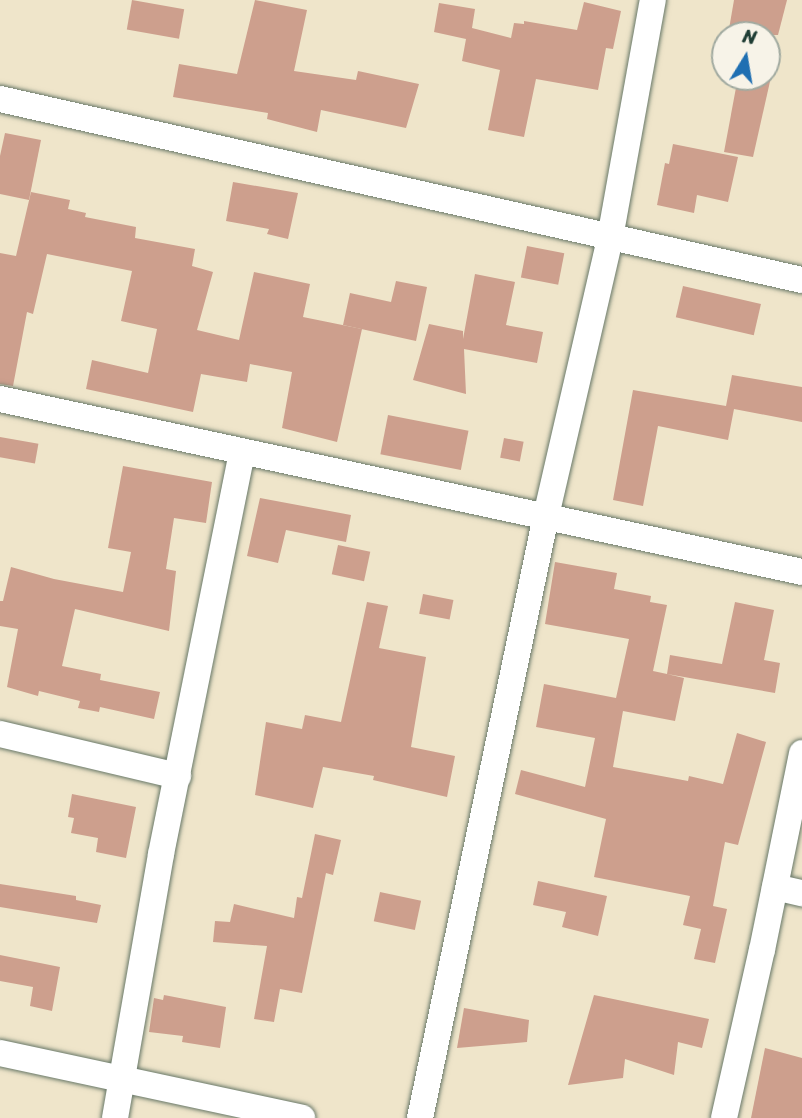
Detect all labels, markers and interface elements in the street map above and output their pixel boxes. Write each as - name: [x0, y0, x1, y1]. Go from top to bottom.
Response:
- text: N: [740, 19, 759, 54]
- north arrow: [711, 21, 781, 91]

